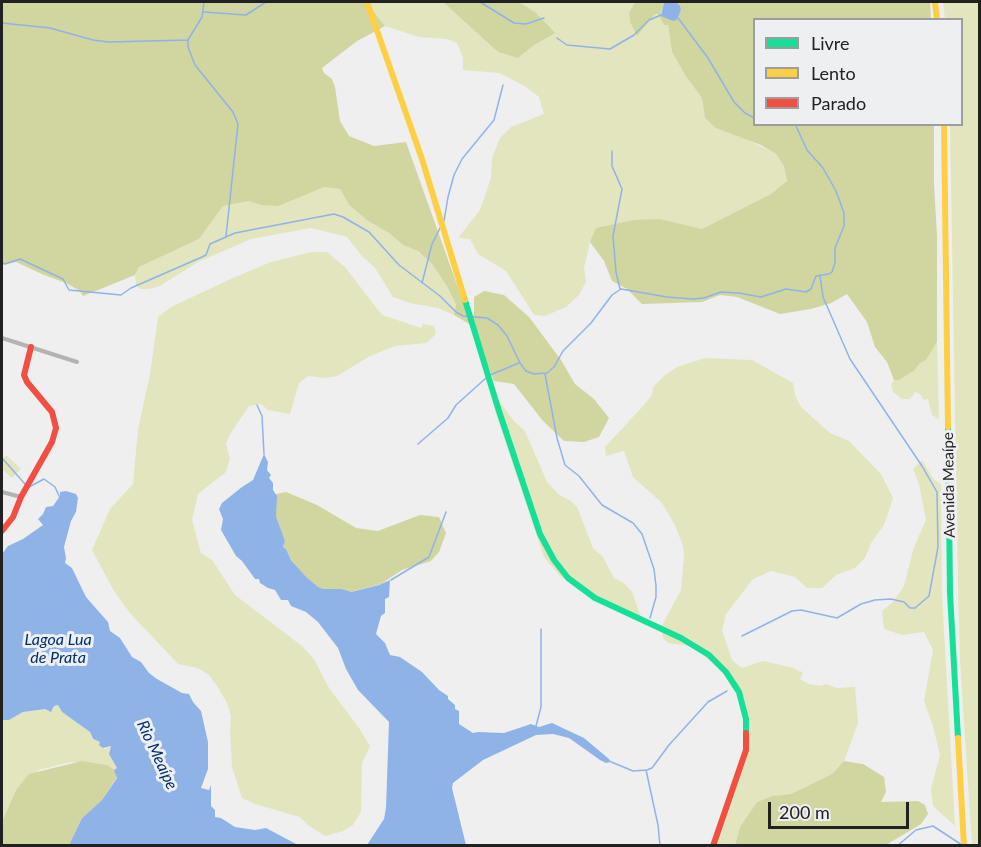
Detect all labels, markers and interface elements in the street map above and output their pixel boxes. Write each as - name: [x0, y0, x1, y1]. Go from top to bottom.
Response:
- legend: [753, 18, 963, 126]
- text: Livre: [811, 32, 850, 54]
- text: Lento: [811, 62, 856, 84]
- text: Parado: [811, 92, 866, 114]
- street label: Avenida Meaípe: [939, 432, 959, 538]
- water label: Lagoa Lua de Prata: [24, 630, 92, 668]
- water label: Rio Meaípe: [133, 717, 181, 793]
- scale bar: [771, 790, 912, 828]
- text: 200 m: [779, 801, 830, 823]

